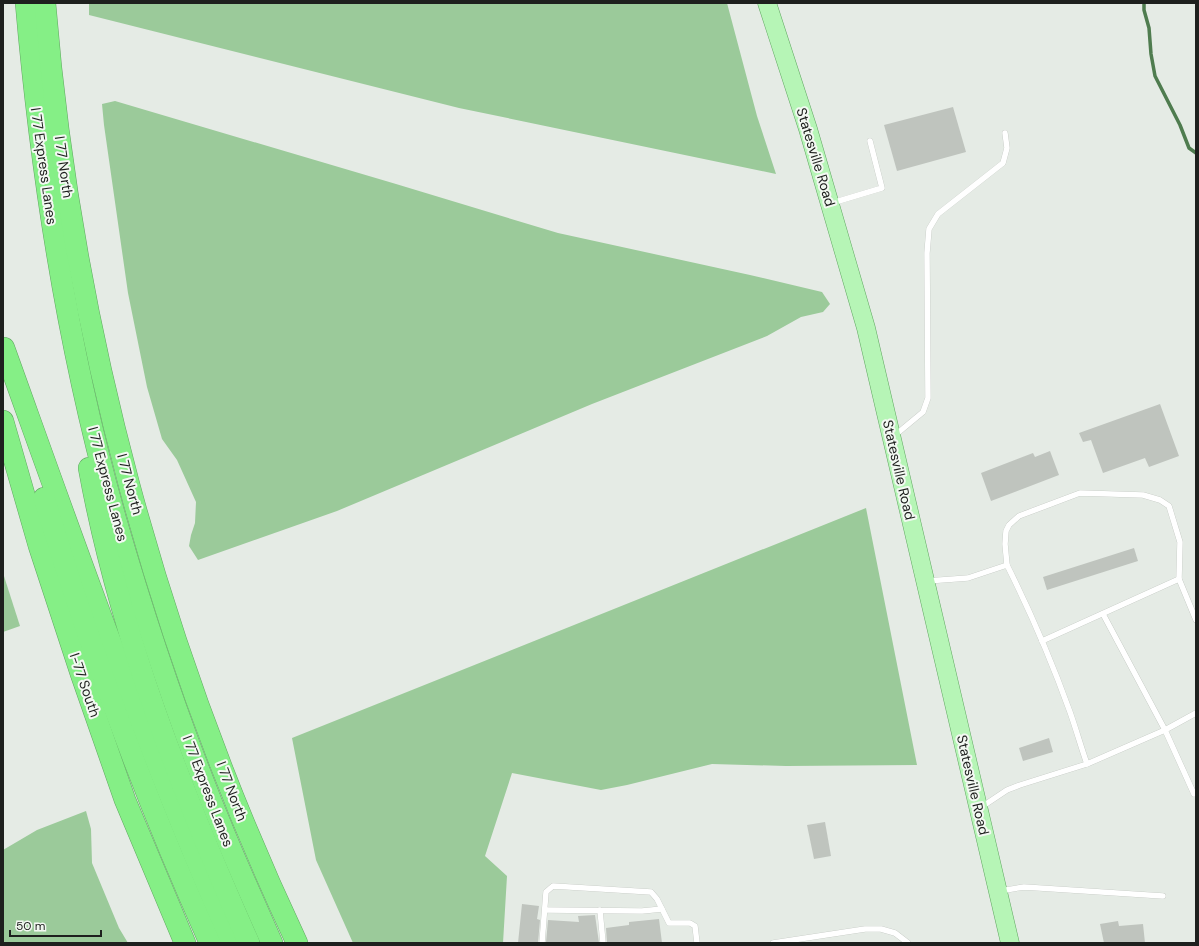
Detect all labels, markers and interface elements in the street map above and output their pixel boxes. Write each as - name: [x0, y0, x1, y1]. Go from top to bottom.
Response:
- street label: I 77 Express Lanes: [27, 106, 61, 226]
- street label: Statesville Road: [792, 106, 840, 208]
- street label: I 77 North: [51, 135, 77, 199]
- street label: Statesville Road: [879, 418, 919, 522]
- street label: I 77 Express Lanes: [84, 425, 132, 543]
- street label: I 77 North: [113, 452, 147, 516]
- street label: I-77 South: [66, 651, 104, 719]
- street label: I 77 Express Lanes: [178, 733, 238, 849]
- street label: Statesville Road: [953, 733, 993, 837]
- street label: I 77 North: [212, 759, 252, 823]
- scale bar: [10, 912, 101, 938]
- text: 50 m: [16, 918, 45, 934]

